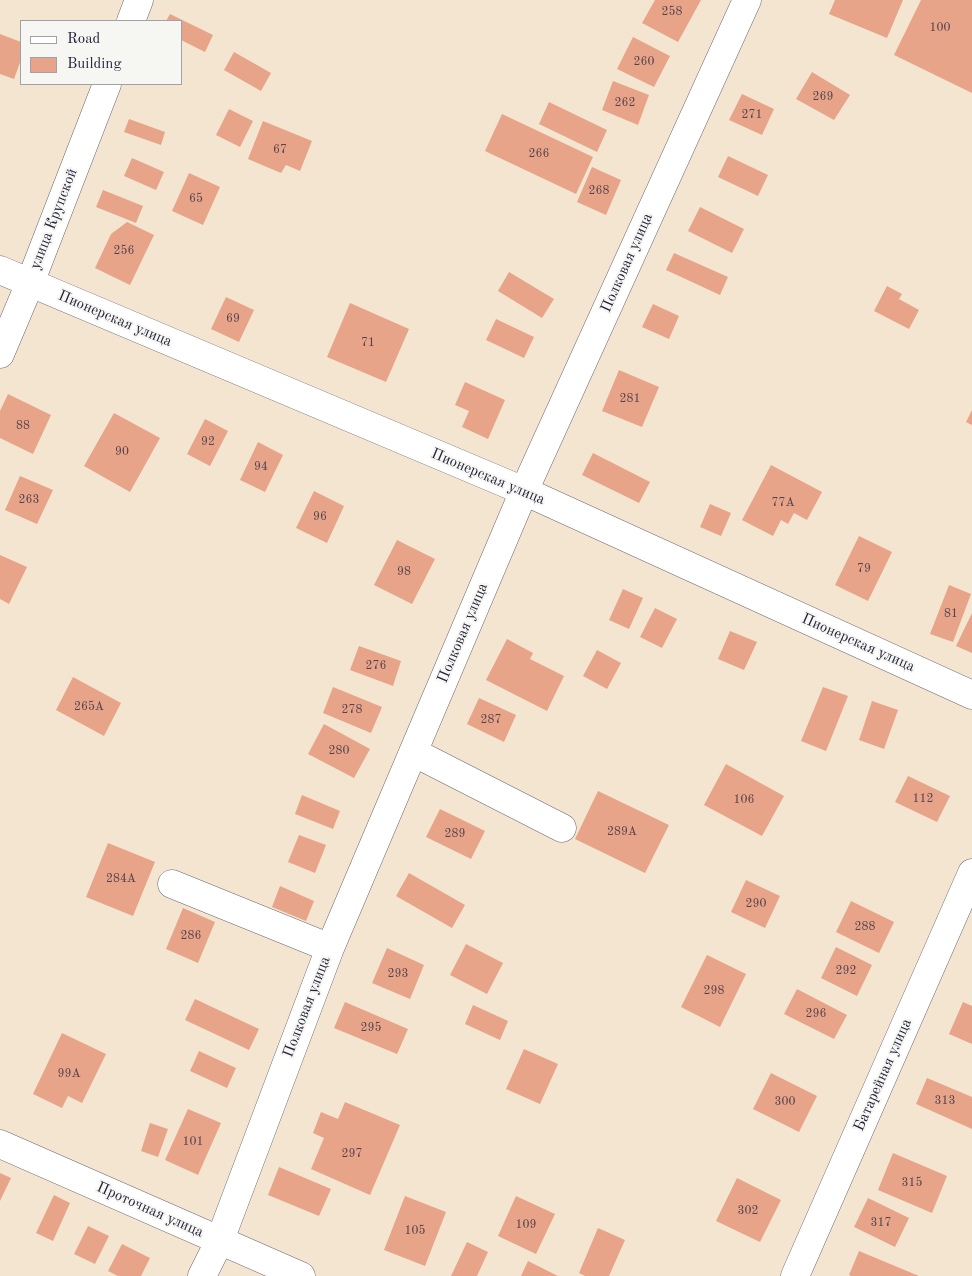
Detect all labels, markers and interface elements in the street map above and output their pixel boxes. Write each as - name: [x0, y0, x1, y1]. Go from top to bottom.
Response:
- house number: 258: [662, 5, 682, 19]
- legend: [20, 20, 182, 85]
- house number: 100: [930, 21, 950, 35]
- text: Road: [67, 32, 100, 47]
- house number: 260: [634, 55, 654, 69]
- text: Building: [67, 57, 122, 72]
- house number: 269: [813, 90, 833, 104]
- house number: 262: [615, 96, 635, 110]
- house number: 271: [742, 108, 762, 122]
- house number: 67: [273, 143, 287, 157]
- house number: 266: [529, 147, 549, 161]
- street label: улица Крупской: [26, 166, 82, 272]
- house number: 268: [589, 184, 609, 198]
- house number: 65: [189, 192, 203, 206]
- street label: Полковая улица: [597, 211, 657, 315]
- house number: 256: [114, 244, 134, 258]
- street label: Пионерская улица: [55, 287, 175, 351]
- house number: 69: [226, 312, 240, 326]
- house number: 71: [361, 336, 375, 350]
- house number: 281: [620, 392, 640, 406]
- house number: 88: [16, 419, 30, 433]
- house number: 92: [201, 435, 215, 449]
- house number: 90: [115, 445, 129, 459]
- street label: Пионерская улица: [428, 445, 548, 509]
- house number: 94: [254, 460, 268, 474]
- house number: 263: [19, 493, 39, 507]
- house number: 77А: [771, 496, 795, 510]
- house number: 96: [313, 510, 327, 524]
- house number: 79: [857, 562, 871, 576]
- house number: 98: [397, 565, 411, 579]
- street label: Полковая улица: [434, 580, 492, 686]
- house number: 81: [944, 607, 958, 621]
- street label: Пионерская улица: [799, 610, 917, 676]
- house number: 276: [366, 659, 386, 673]
- house number: 265А: [74, 700, 104, 714]
- house number: 278: [342, 703, 362, 717]
- house number: 287: [481, 713, 501, 727]
- house number: 280: [329, 744, 349, 758]
- house number: 112: [913, 792, 933, 806]
- house number: 106: [734, 793, 754, 807]
- house number: 289А: [607, 825, 637, 839]
- house number: 289: [445, 827, 465, 841]
- house number: 284А: [106, 872, 136, 886]
- house number: 290: [746, 897, 766, 911]
- house number: 288: [855, 920, 875, 934]
- house number: 286: [181, 929, 201, 943]
- street label: Полковая улица: [279, 954, 335, 1060]
- house number: 292: [836, 964, 856, 978]
- house number: 293: [388, 967, 408, 981]
- house number: 298: [704, 984, 724, 998]
- house number: 296: [806, 1007, 826, 1021]
- street label: Батарейная улица: [850, 1016, 916, 1134]
- house number: 295: [361, 1021, 381, 1035]
- house number: 99А: [57, 1067, 81, 1081]
- house number: 313: [935, 1094, 955, 1108]
- house number: 300: [775, 1095, 795, 1109]
- house number: 101: [183, 1135, 203, 1149]
- house number: 297: [342, 1147, 362, 1161]
- house number: 315: [902, 1176, 922, 1190]
- street label: Проточная улица: [94, 1178, 206, 1242]
- house number: 302: [738, 1204, 758, 1218]
- house number: 317: [871, 1216, 891, 1230]
- house number: 109: [516, 1218, 536, 1232]
- house number: 105: [405, 1224, 425, 1238]

